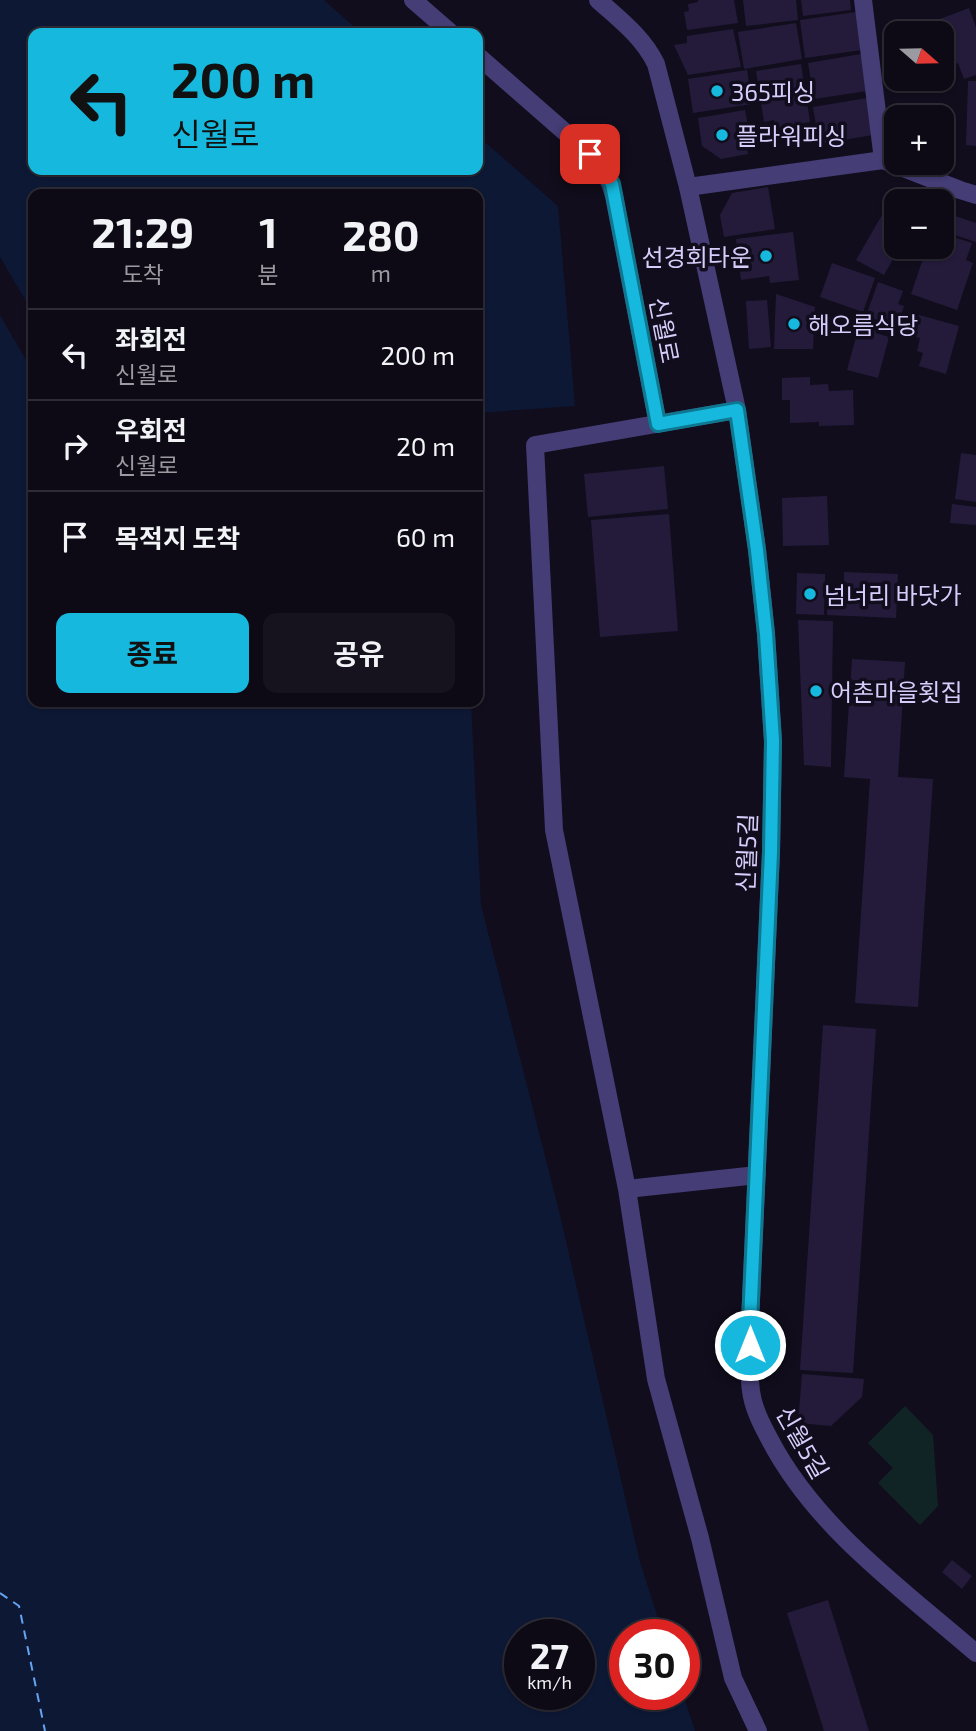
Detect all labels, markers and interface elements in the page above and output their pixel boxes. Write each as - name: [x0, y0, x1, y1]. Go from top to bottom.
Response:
- north arrow: [884, 21, 954, 91]
- map controls: [884, 21, 954, 259]
- text: 200 m: [171, 49, 315, 108]
- icon: left: [56, 56, 147, 147]
- place label: 365피싱: [731, 77, 815, 106]
- marker: 365피싱: [709, 83, 725, 99]
- button: +: [884, 105, 954, 175]
- text: 신월로: [171, 114, 259, 152]
- place label: 플라워피싱: [736, 121, 846, 150]
- pin: [560, 124, 620, 184]
- marker: 플라워피싱: [714, 127, 730, 143]
- icon: arrive: [571, 135, 609, 173]
- button: −: [884, 189, 954, 259]
- text: 21:29: [92, 206, 194, 256]
- text: 1: [259, 206, 277, 256]
- text: 280: [342, 209, 419, 259]
- place label: 선경회타운: [642, 242, 752, 271]
- marker: 선경회타운: [758, 248, 774, 264]
- text: m: [371, 259, 391, 287]
- text: 도착: [122, 260, 164, 288]
- text: 분: [258, 260, 279, 288]
- street label: 신월로: [644, 295, 686, 365]
- place label: 해오름식당: [808, 310, 918, 339]
- marker: 해오름식당: [786, 316, 802, 332]
- text: 좌회전: [115, 323, 187, 354]
- icon: left: [56, 336, 94, 374]
- text: 200 m: [380, 339, 455, 370]
- text: 신월로: [115, 360, 178, 388]
- text: 우회전: [115, 414, 187, 445]
- icon: right: [56, 427, 94, 465]
- text: 20 m: [396, 430, 455, 461]
- text: 신월로: [115, 451, 178, 479]
- icon: arrive: [56, 518, 94, 556]
- text: 60 m: [396, 521, 455, 552]
- text: 목적지 도착: [115, 522, 240, 553]
- place label: 넘너리 바닷가: [824, 580, 962, 609]
- marker: 넘너리 바닷가: [802, 586, 818, 602]
- button: 종료: [56, 613, 249, 693]
- button: 공유: [263, 613, 455, 693]
- place label: 어촌마을횟집: [830, 677, 962, 706]
- marker: 어촌마을횟집: [808, 683, 824, 699]
- street label: 신월5길: [730, 813, 762, 893]
- position arrow: [713, 1308, 787, 1382]
- street label: 신월5길: [771, 1400, 835, 1484]
- speed limit sign: 30: [609, 1619, 700, 1710]
- text: 27: [530, 1634, 569, 1676]
- text: km/h: [527, 1671, 572, 1693]

